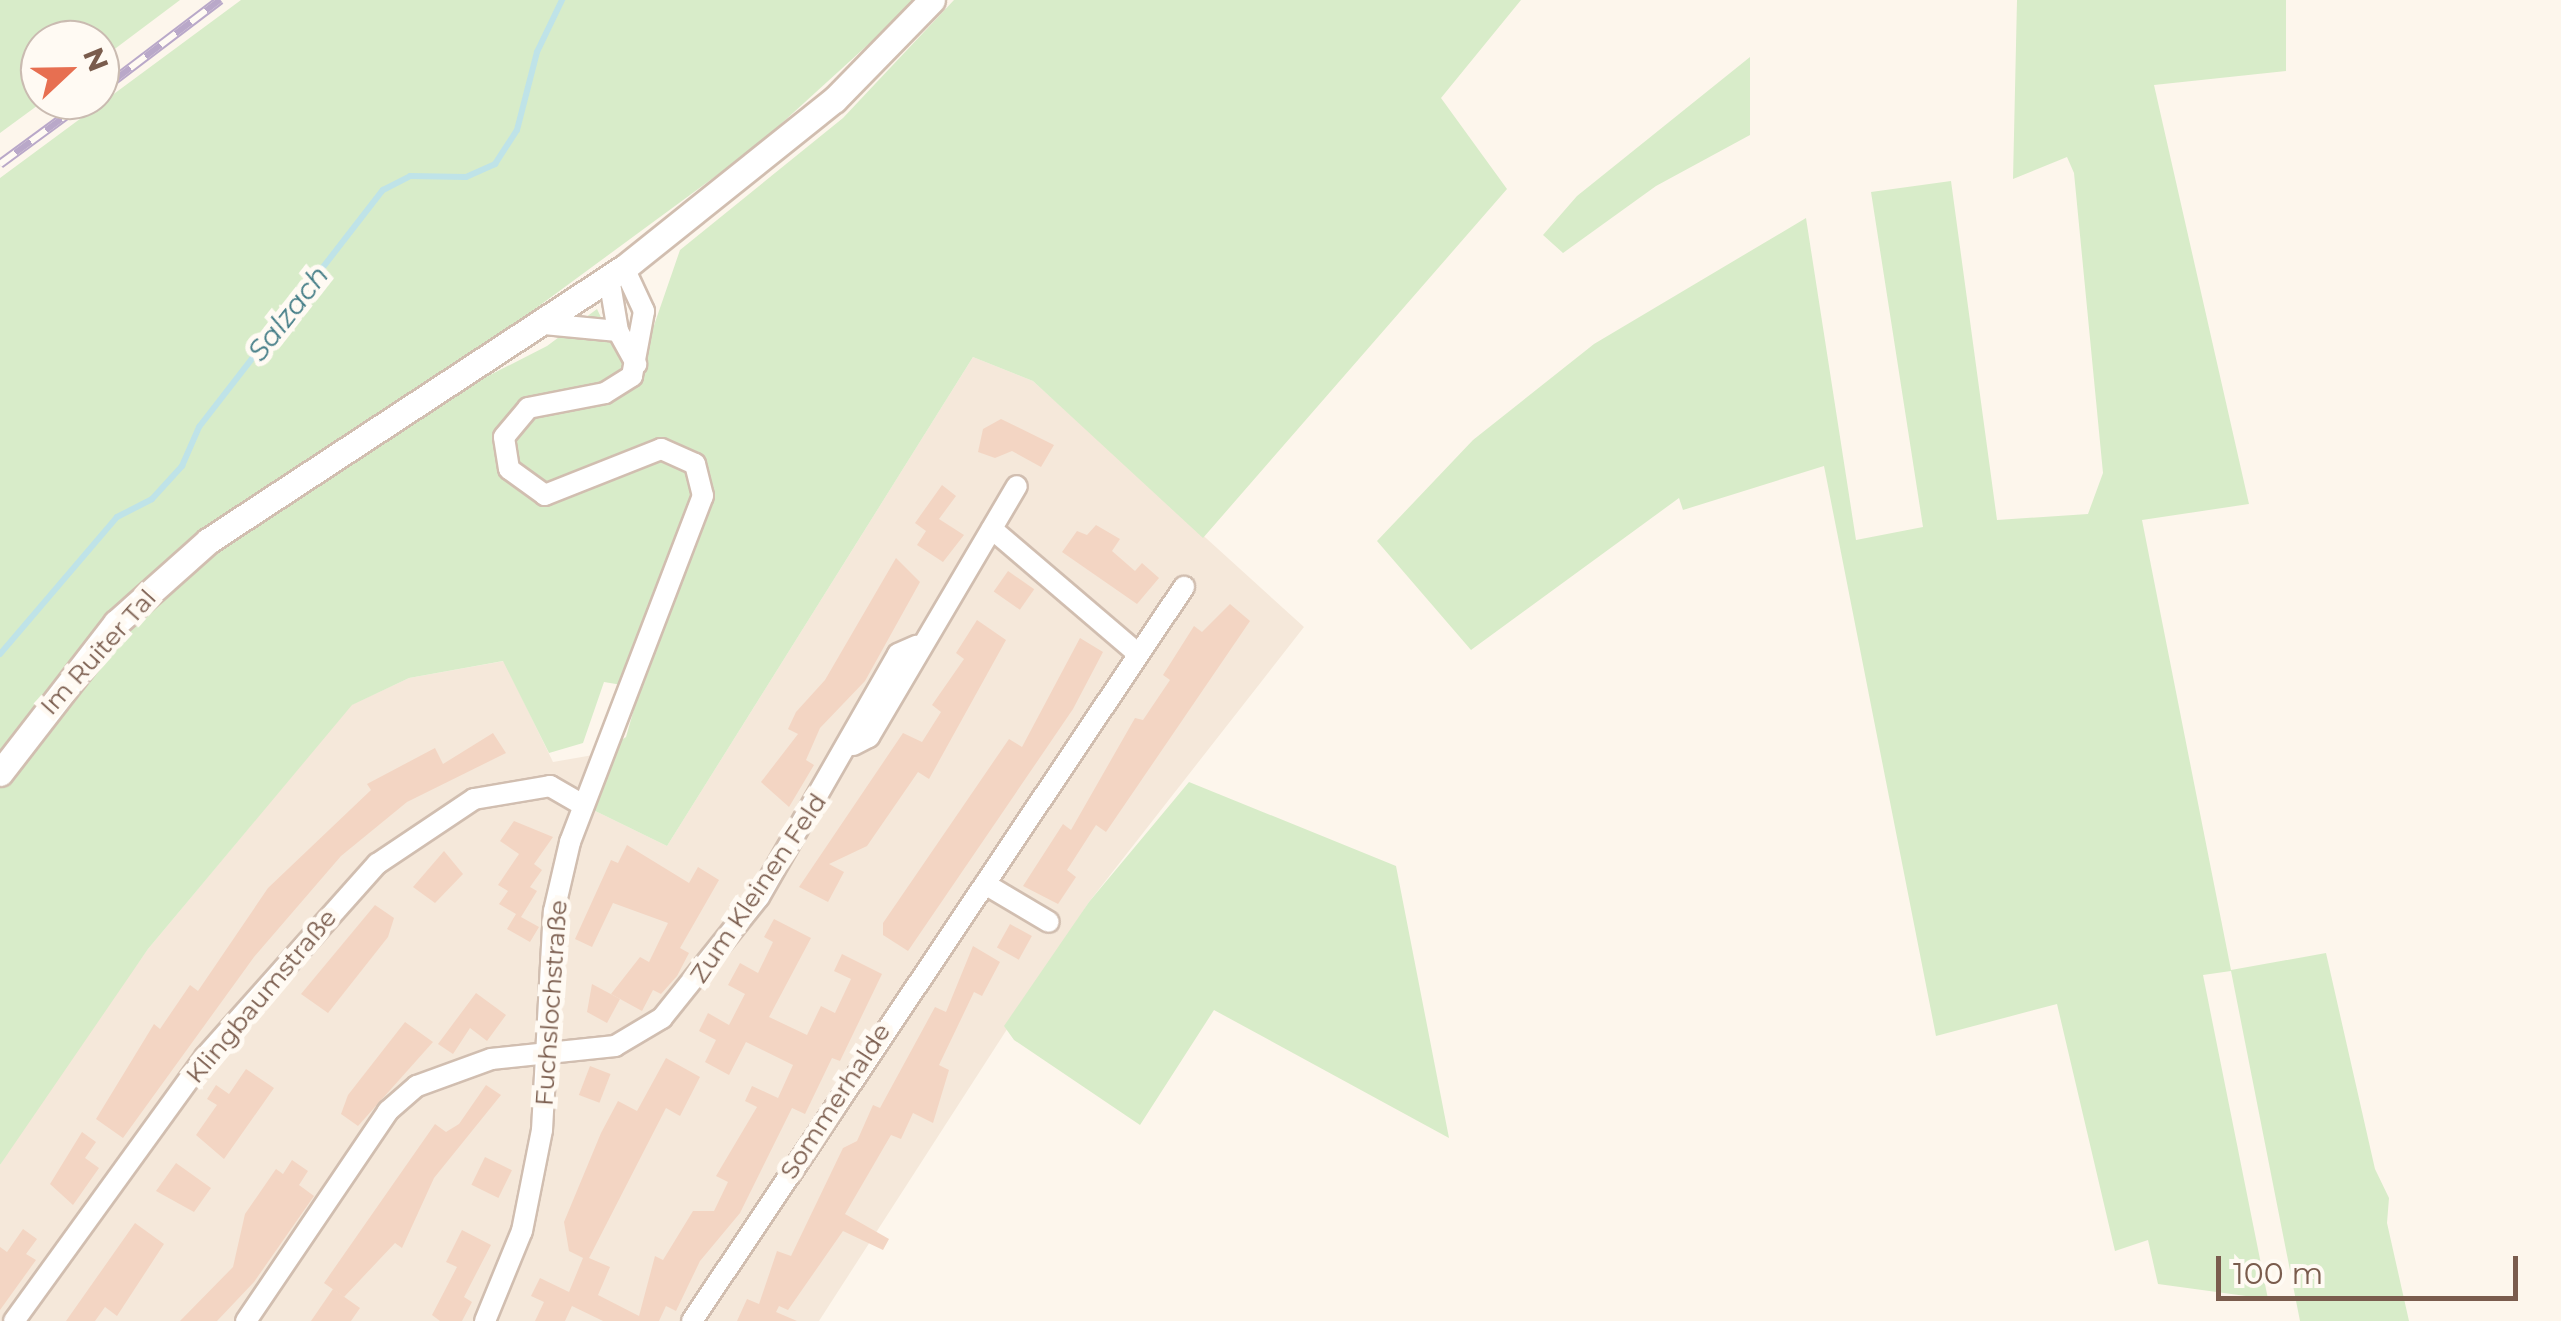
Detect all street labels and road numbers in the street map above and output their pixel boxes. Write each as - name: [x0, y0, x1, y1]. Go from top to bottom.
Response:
- street label: Im Ruiter Tal: [34, 583, 162, 721]
- street label: Zum Kleinen Feld: [684, 788, 832, 988]
- street label: Fuchslochstraße: [529, 899, 573, 1107]
- street label: Klingbaumstraße: [179, 903, 343, 1089]
- street label: Sommerhalde: [774, 1018, 896, 1184]

